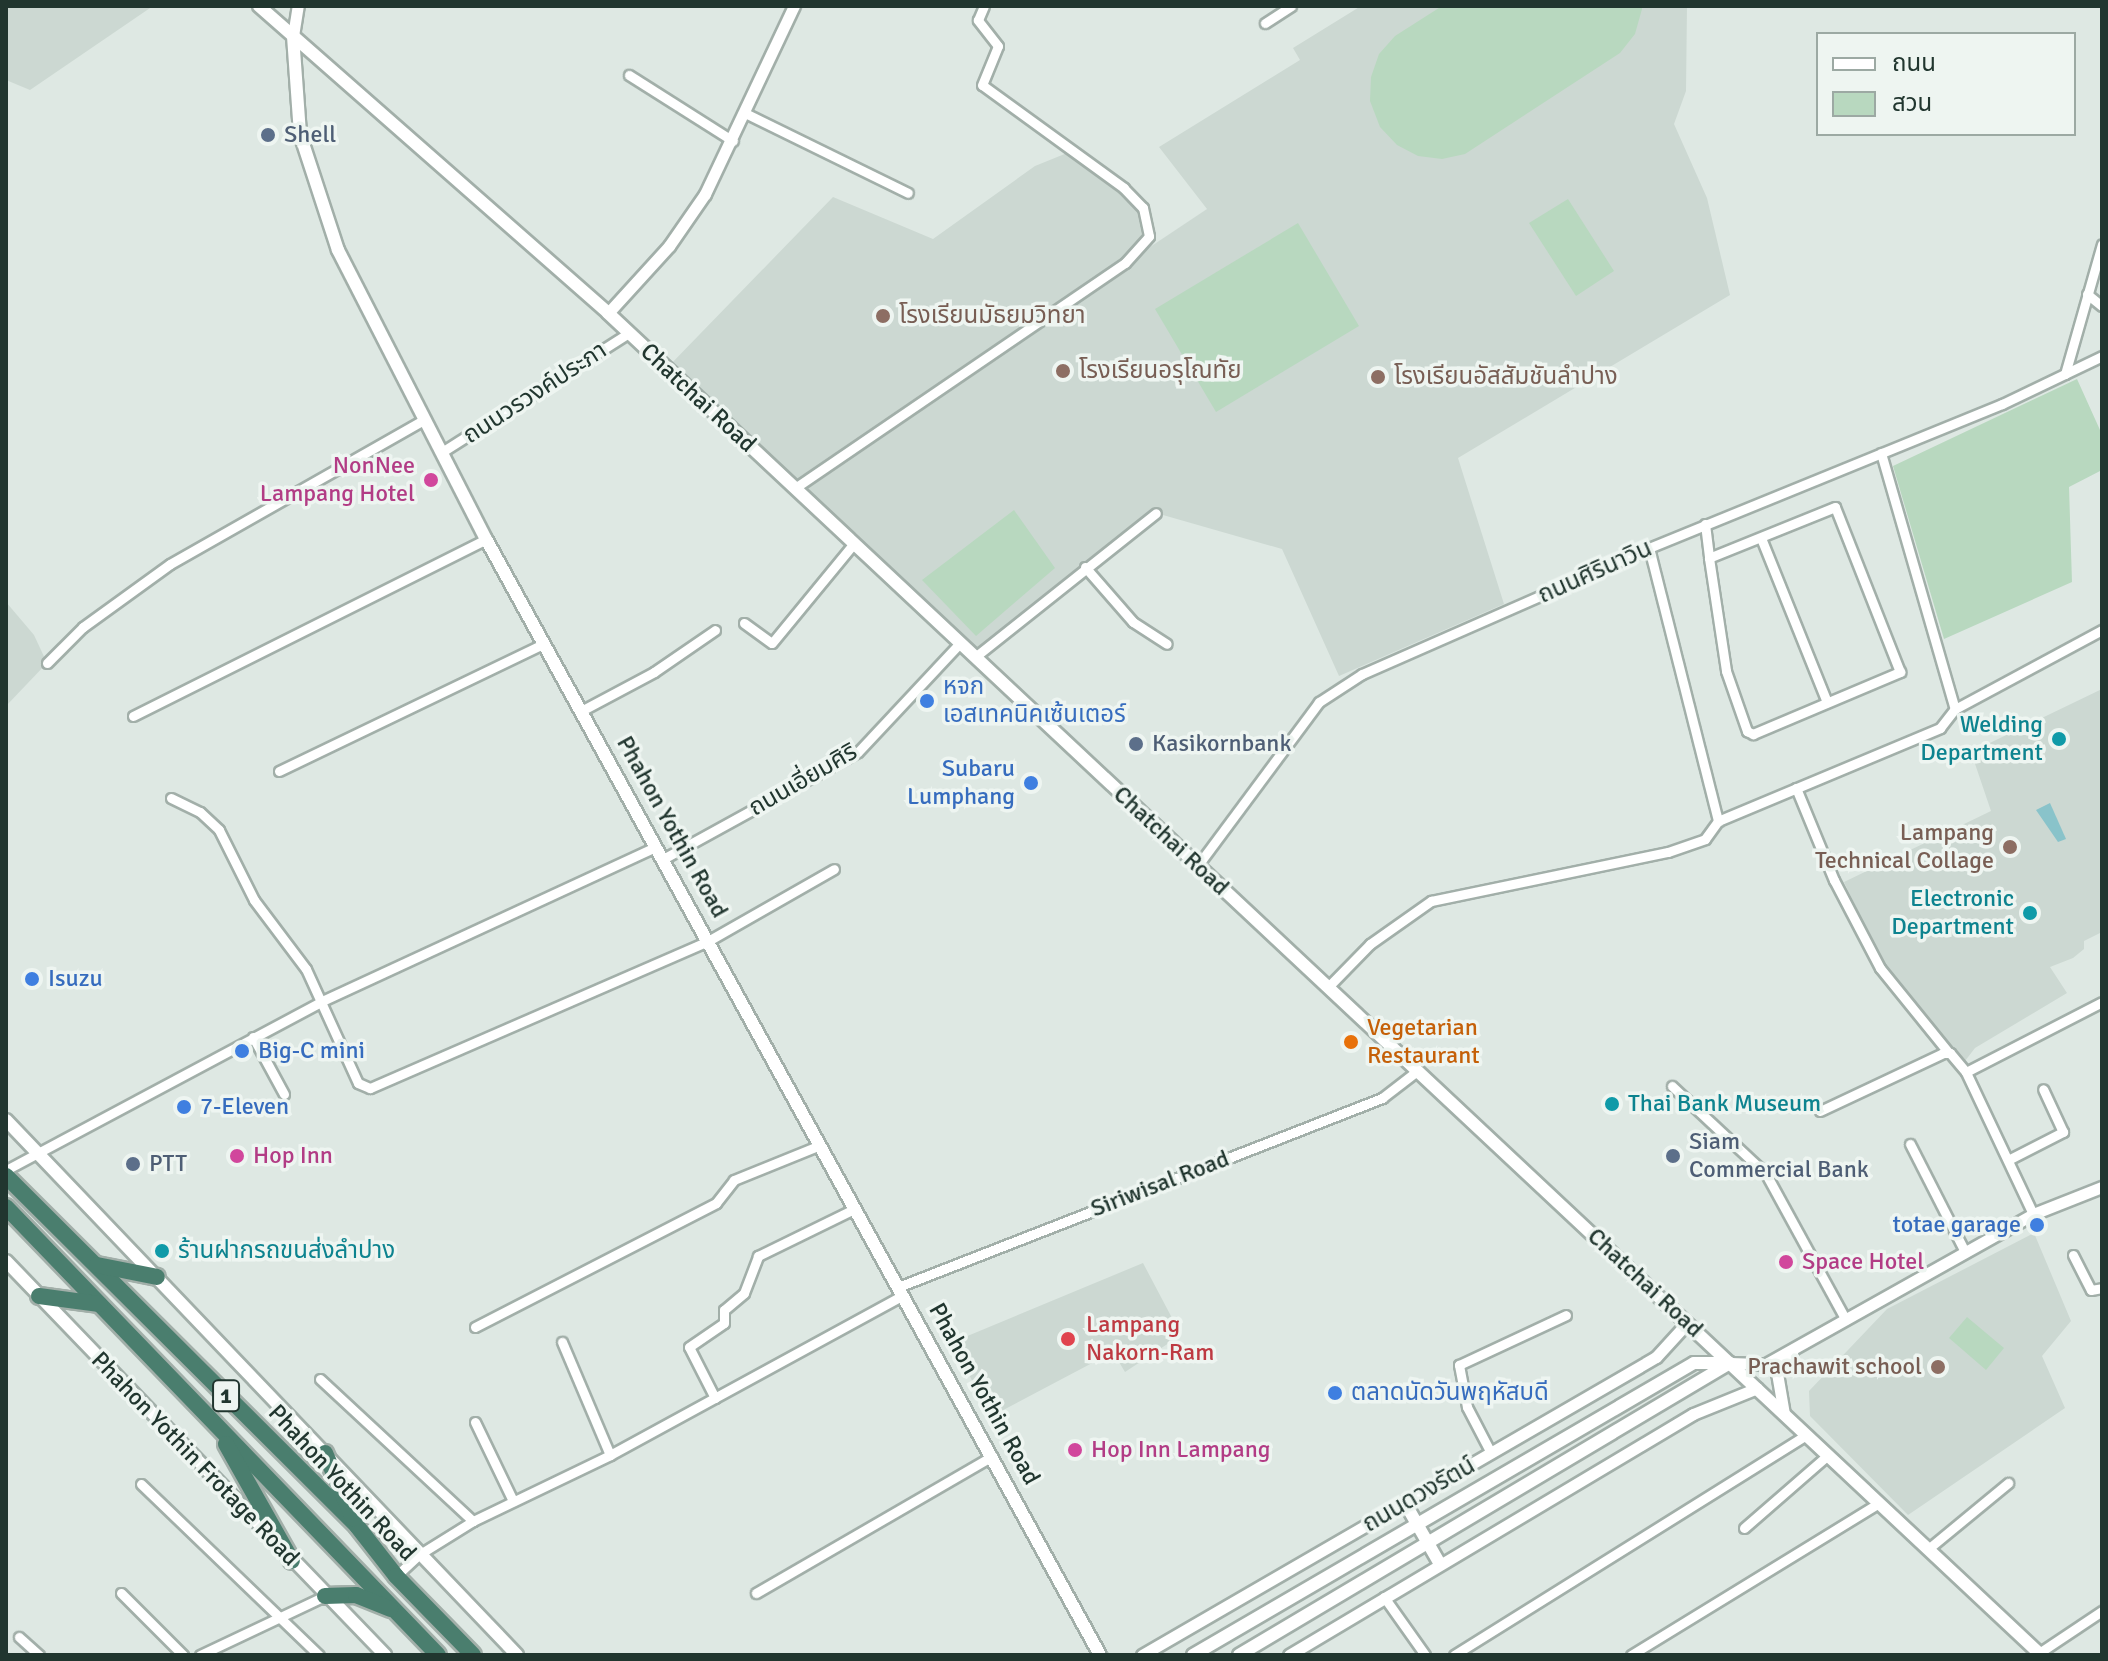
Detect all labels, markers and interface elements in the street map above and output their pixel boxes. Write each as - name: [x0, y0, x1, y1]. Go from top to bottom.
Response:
- legend: [1816, 32, 2076, 136]
- text: ถนน: [1892, 48, 1936, 78]
- text: สวน: [1892, 88, 1932, 118]
- place label: Shell: [284, 121, 336, 149]
- marker: Shell: [259, 126, 277, 144]
- place label: โรงเรียนมัธยมวิทยา: [899, 302, 1085, 330]
- marker: โรงเรียนมัธยมวิทยา: [874, 307, 892, 325]
- street label: ถนนวรวงค์ประภา: [458, 336, 612, 450]
- street label: Chatchai Road: [634, 337, 762, 459]
- place label: โรงเรียนอรุโณทัย: [1079, 357, 1241, 385]
- marker: โรงเรียนอรุโณทัย: [1054, 362, 1072, 380]
- place label: โรงเรียนอัสสัมชันลำปาง: [1394, 363, 1618, 391]
- marker: โรงเรียนอัสสัมชันลำปาง: [1369, 368, 1387, 386]
- place label: NonNee Lampang Hotel: [260, 452, 415, 508]
- marker: NonNee Lampang Hotel: [422, 471, 440, 489]
- street label: ถนนศิรินาวิน: [1534, 534, 1656, 610]
- place label: หจก เอสเทคนิคเซ้นเตอร์: [943, 673, 1126, 729]
- marker: หจก เอสเทคนิคเซ้นเตอร์: [918, 692, 936, 710]
- place label: Welding Department: [1920, 711, 2043, 767]
- place label: Kasikornbank: [1152, 730, 1291, 758]
- marker: Welding Department: [2050, 730, 2068, 748]
- street label: Phahon Yothin Road: [610, 731, 734, 923]
- marker: Kasikornbank: [1127, 735, 1145, 753]
- street label: ถนนเอี่ยมศิริ: [744, 737, 862, 823]
- place label: Subaru Lumphang: [907, 755, 1015, 811]
- marker: Subaru Lumphang: [1022, 774, 1040, 792]
- street label: Chatchai Road: [1107, 780, 1235, 902]
- place label: Lampang Technical Collage: [1815, 819, 1994, 875]
- marker: Lampang Technical Collage: [2001, 838, 2019, 856]
- place label: Electronic Department: [1891, 885, 2014, 941]
- marker: Electronic Department: [2021, 904, 2039, 922]
- place label: Isuzu: [48, 965, 103, 993]
- marker: Isuzu: [23, 970, 41, 988]
- place label: Vegetarian Restaurant: [1367, 1014, 1480, 1070]
- marker: Vegetarian Restaurant: [1342, 1033, 1360, 1051]
- place label: Big-C mini: [258, 1037, 365, 1065]
- marker: Big-C mini: [233, 1042, 251, 1060]
- place label: Thai Bank Museum: [1628, 1090, 1821, 1118]
- place label: 7-Eleven: [200, 1093, 289, 1121]
- marker: Thai Bank Museum: [1603, 1095, 1621, 1113]
- marker: 7-Eleven: [175, 1098, 193, 1116]
- place label: Siam Commercial Bank: [1689, 1128, 1869, 1184]
- place label: Hop Inn: [253, 1142, 333, 1170]
- street label: Siriwisal Road: [1087, 1144, 1233, 1224]
- marker: Hop Inn: [228, 1147, 246, 1165]
- marker: Siam Commercial Bank: [1664, 1147, 1682, 1165]
- place label: PTT: [149, 1150, 187, 1178]
- marker: PTT: [124, 1155, 142, 1173]
- place label: totae garage: [1893, 1211, 2021, 1239]
- marker: totae garage: [2028, 1216, 2046, 1234]
- street label: Chatchai Road: [1581, 1222, 1709, 1344]
- place label: ร้านฝากรถขนส่งลำปาง: [178, 1237, 395, 1265]
- marker: ร้านฝากรถขนส่งลำปาง: [153, 1242, 171, 1260]
- place label: Space Hotel: [1802, 1248, 1924, 1276]
- marker: Space Hotel: [1777, 1253, 1795, 1271]
- street label: Phahon Yothin Road: [922, 1298, 1046, 1490]
- place label: Lampang Nakorn-Ram: [1086, 1311, 1214, 1367]
- marker: Lampang Nakorn-Ram: [1057, 1328, 1079, 1350]
- street label: Phahon Yothin Frotage Road: [85, 1346, 305, 1572]
- place label: Prachawit school: [1747, 1353, 1922, 1381]
- marker: Prachawit school: [1929, 1358, 1947, 1376]
- road number: 1: [212, 1378, 240, 1414]
- place label: ตลาดนัดวันพฤหัสบดี: [1351, 1379, 1549, 1407]
- marker: ตลาดนัดวันพฤหัสบดี: [1326, 1384, 1344, 1402]
- street label: Phahon Yothin Road: [262, 1399, 422, 1567]
- place label: Hop Inn Lampang: [1091, 1436, 1270, 1464]
- marker: Hop Inn Lampang: [1066, 1441, 1084, 1459]
- street label: ถนนดวงรัตน์: [1358, 1451, 1480, 1539]

